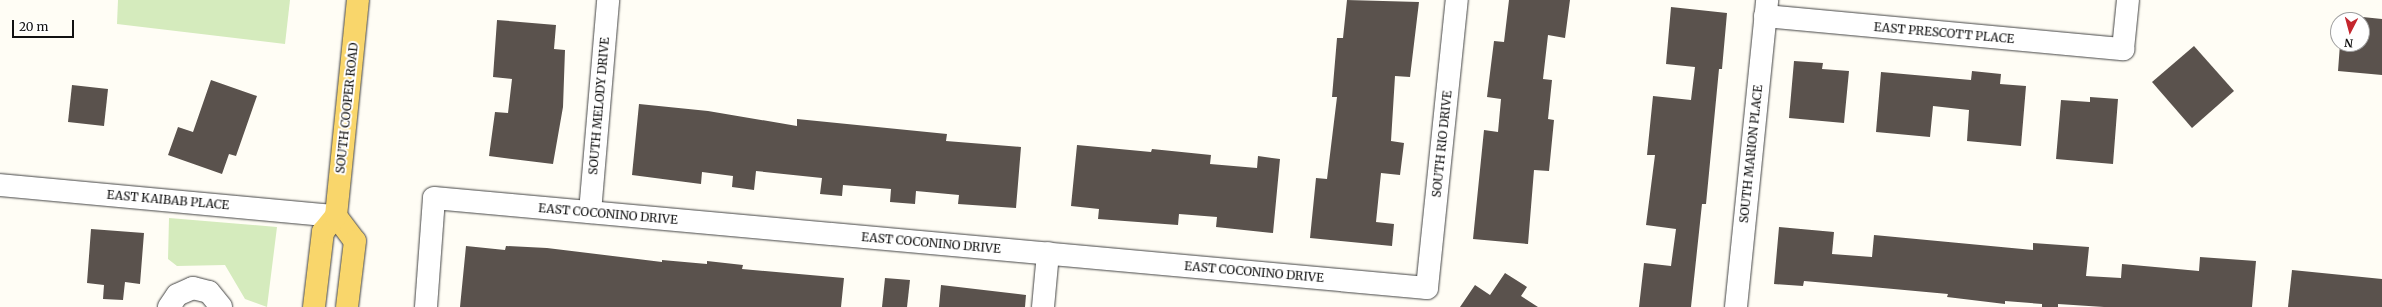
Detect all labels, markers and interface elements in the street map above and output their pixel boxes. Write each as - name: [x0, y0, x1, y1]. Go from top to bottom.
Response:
- scale bar: [14, 12, 76, 38]
- north arrow: [2330, 12, 2370, 52]
- text: 20 m: [19, 19, 48, 34]
- street label: EAST PRESCOTT PLACE: [1873, 20, 2015, 46]
- text: N: [2344, 36, 2354, 50]
- street label: SOUTH MELODY DRIVE: [586, 37, 612, 175]
- street label: SOUTH COOPER ROAD: [333, 42, 361, 174]
- street label: SOUTH MARION PLACE: [1737, 84, 1765, 224]
- street label: SOUTH RIO DRIVE: [1429, 90, 1455, 198]
- street label: EAST KAIBAB PLACE: [106, 187, 230, 213]
- street label: EAST COCONINO DRIVE: [538, 201, 678, 227]
- street label: EAST COCONINO DRIVE: [861, 230, 1001, 256]
- street label: EAST COCONINO DRIVE: [1184, 259, 1324, 285]

